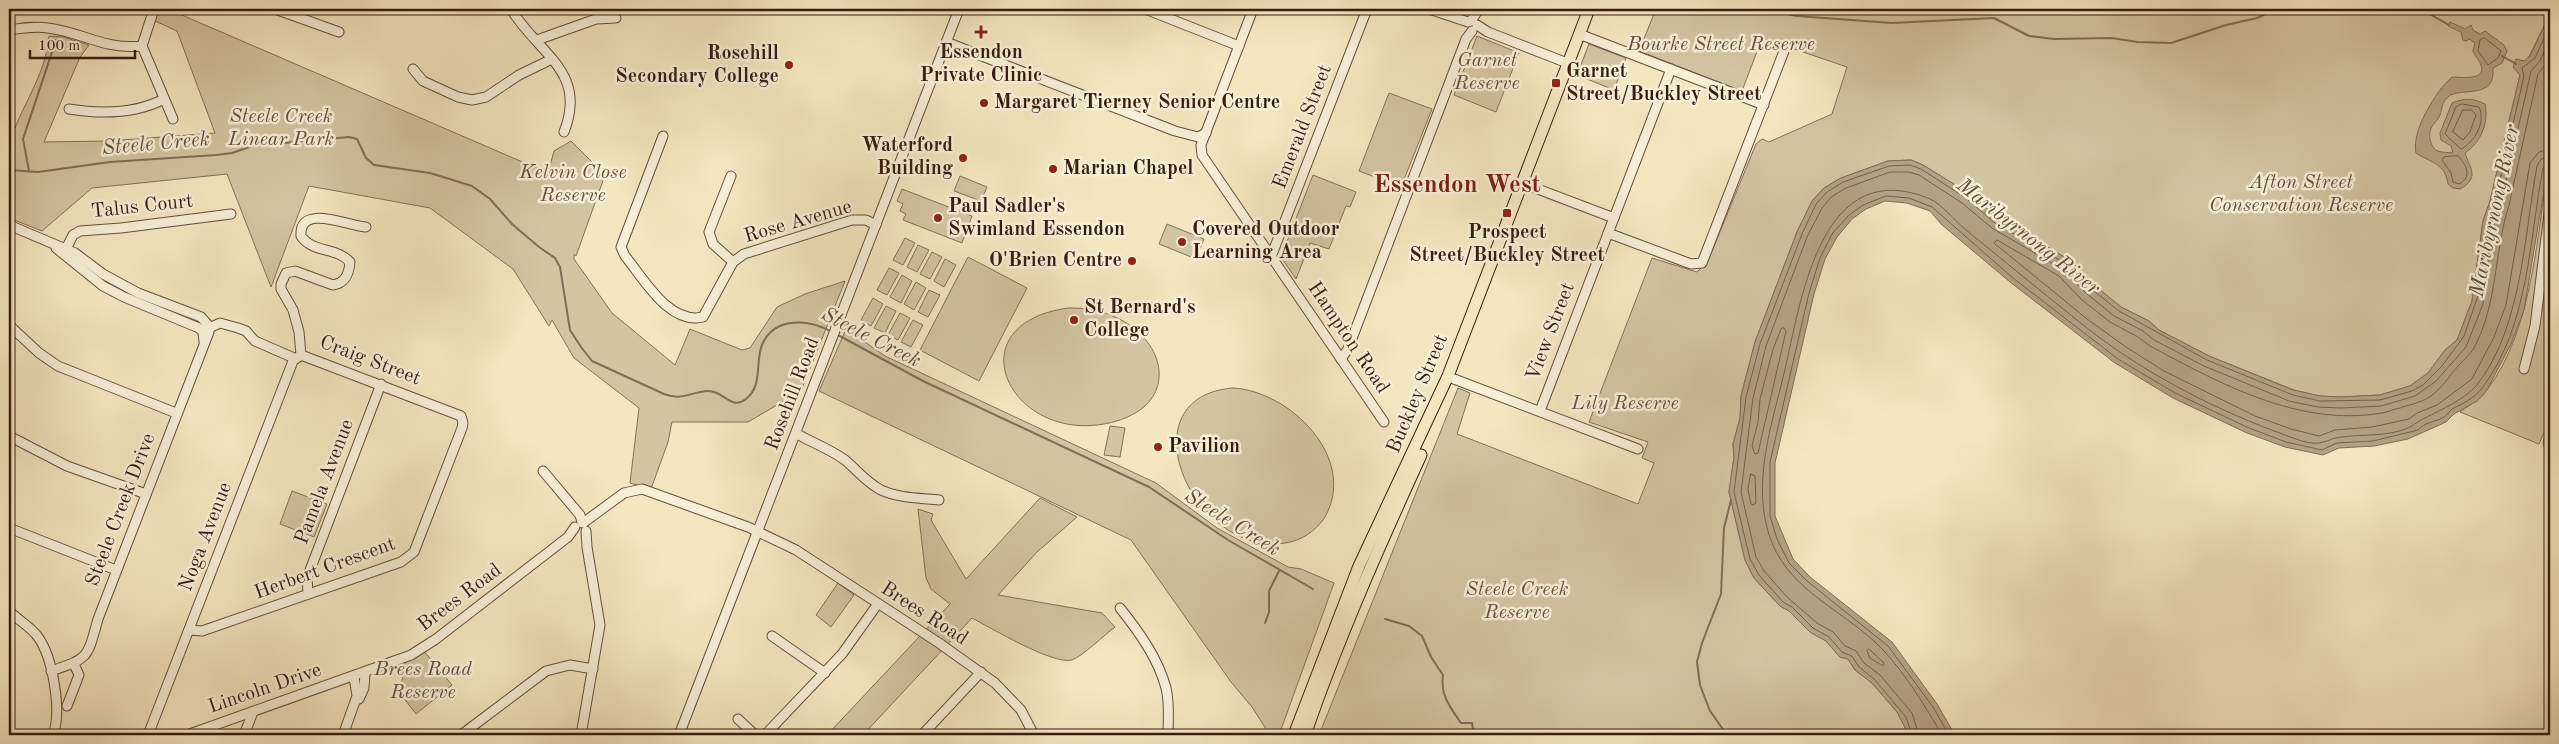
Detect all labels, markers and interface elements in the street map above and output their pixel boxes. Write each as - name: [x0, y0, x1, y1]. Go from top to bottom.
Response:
- marker: Essendon Private Clinic: [974, 25, 988, 39]
- scale bar: [30, 28, 135, 60]
- park label: Bourke Street Reserve: [1626, 35, 1815, 55]
- text: 100 m: [38, 39, 80, 54]
- place label: Essendon Private Clinic: [920, 43, 1042, 86]
- place label: Rosehill Secondary College: [615, 44, 779, 87]
- park label: Garnet Reserve: [1453, 51, 1520, 94]
- marker: Rosehill Secondary College: [783, 59, 795, 71]
- street label: Emerald Street: [1270, 62, 1336, 192]
- place label: Garnet Street/Buckley Street: [1566, 62, 1761, 105]
- marker: Garnet Street/Buckley Street: [1550, 77, 1562, 89]
- place label: Margaret Tierney Senior Centre: [994, 93, 1280, 113]
- marker: Margaret Tierney Senior Centre: [978, 97, 990, 109]
- park label: Steele Creek Linear Park: [227, 107, 334, 150]
- water label: Maribyrnong River: [2466, 122, 2524, 300]
- water label: Steele Creek: [101, 129, 211, 159]
- place label: Waterford Building: [861, 136, 953, 179]
- marker: Waterford Building: [957, 152, 969, 164]
- place label: Marian Chapel: [1063, 159, 1193, 179]
- park label: Kelvin Close Reserve: [518, 163, 627, 206]
- marker: Marian Chapel: [1047, 163, 1059, 175]
- district label: Essendon West: [1373, 173, 1541, 198]
- park label: Afton Street Conservation Reserve: [2209, 173, 2393, 216]
- water label: Maribyrnong River: [1952, 174, 2104, 300]
- street label: Talus Court: [90, 192, 194, 222]
- street label: Rose Avenue: [742, 197, 854, 247]
- place label: Paul Sadler's Swimland Essendon: [948, 197, 1125, 240]
- marker: Prospect Street/Buckley Street: [1501, 207, 1513, 219]
- marker: Paul Sadler's Swimland Essendon: [932, 212, 944, 224]
- place label: Covered Outdoor Learning Area: [1192, 220, 1340, 263]
- place label: Prospect Street/Buckley Street: [1409, 223, 1605, 266]
- marker: Covered Outdoor Learning Area: [1176, 236, 1188, 248]
- place label: O'Brien Centre: [989, 251, 1122, 271]
- marker: O'Brien Centre: [1126, 255, 1138, 267]
- street label: Hampton Road: [1303, 279, 1393, 397]
- street label: View Street: [1523, 280, 1579, 384]
- place label: St Bernard's College: [1084, 298, 1196, 341]
- water label: Steele Creek: [818, 304, 924, 372]
- marker: St Bernard's College: [1068, 314, 1080, 326]
- street label: Buckley Street: [1384, 331, 1452, 457]
- street label: Craig Street: [317, 333, 423, 389]
- street label: Rosehill Road: [762, 335, 824, 453]
- park label: Lily Reserve: [1570, 394, 1679, 414]
- street label: Pamela Avenue: [292, 417, 358, 547]
- street label: Steele Creek Drive: [83, 431, 159, 589]
- place label: Pavilion: [1168, 437, 1240, 457]
- marker: Pavilion: [1152, 441, 1164, 453]
- street label: Noga Avenue: [176, 480, 236, 594]
- water label: Steele Creek: [1181, 485, 1283, 561]
- street label: Herbert Crescent: [252, 534, 398, 604]
- street label: Brees Road: [414, 560, 506, 636]
- street label: Brees Road: [877, 579, 971, 649]
- park label: Steele Creek Reserve: [1466, 580, 1569, 623]
- street label: Lincoln Drive: [206, 660, 324, 718]
- park label: Brees Road Reserve: [373, 660, 472, 703]

